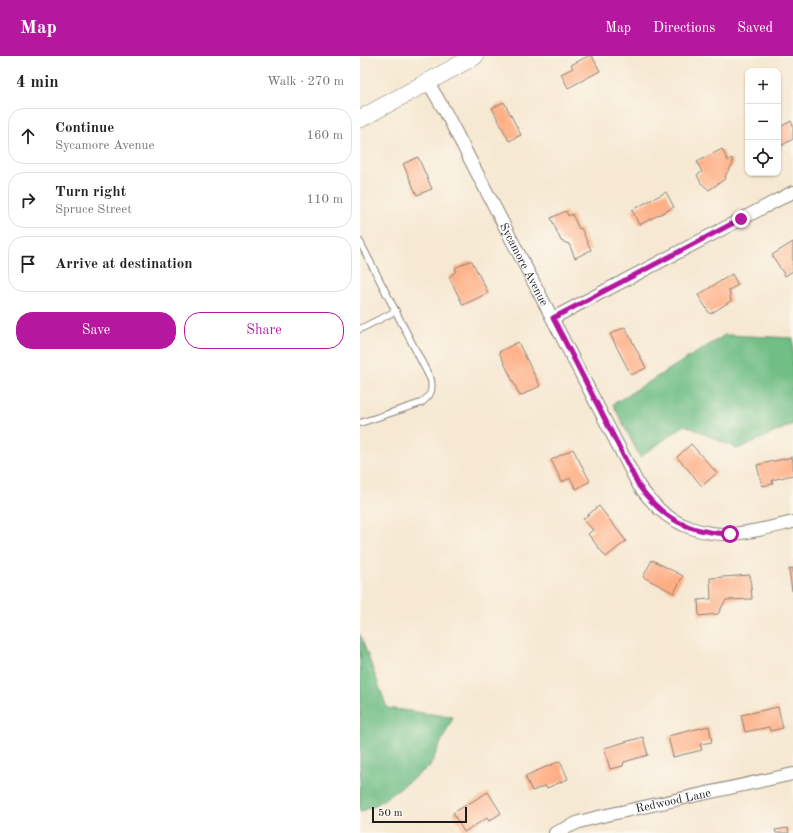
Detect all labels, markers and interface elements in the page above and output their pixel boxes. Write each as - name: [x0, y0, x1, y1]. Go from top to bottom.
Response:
- text: Map: [20, 19, 57, 38]
- text: Map: [605, 21, 631, 35]
- text: Directions: [653, 21, 715, 35]
- text: Saved: [737, 21, 773, 35]
- map controls: [745, 68, 781, 176]
- button: +: [745, 68, 781, 104]
- text: 4 min: [16, 74, 59, 91]
- text: Walk · 270 m: [267, 75, 344, 88]
- button: −: [745, 104, 781, 140]
- text: Continue: [55, 121, 114, 136]
- icon: ahead: [17, 125, 39, 147]
- text: 160 m: [306, 129, 343, 142]
- text: Sycamore Avenue: [55, 139, 154, 152]
- button: locate: [745, 140, 781, 176]
- text: Turn right: [55, 185, 126, 200]
- icon: right: [17, 189, 39, 211]
- text: 110 m: [306, 193, 343, 206]
- text: Spruce Street: [55, 203, 132, 216]
- route end: [732, 210, 750, 228]
- street label: Sycamore Avenue: [497, 221, 550, 309]
- icon: arrive: [17, 253, 39, 275]
- text: Arrive at destination: [55, 257, 193, 272]
- button: Save: [16, 312, 176, 349]
- button: Share: [184, 312, 344, 349]
- route start: [721, 525, 739, 543]
- street label: Redwood Lane: [635, 787, 713, 816]
- scale bar: [372, 805, 467, 824]
- text: 50 m: [378, 808, 403, 819]

